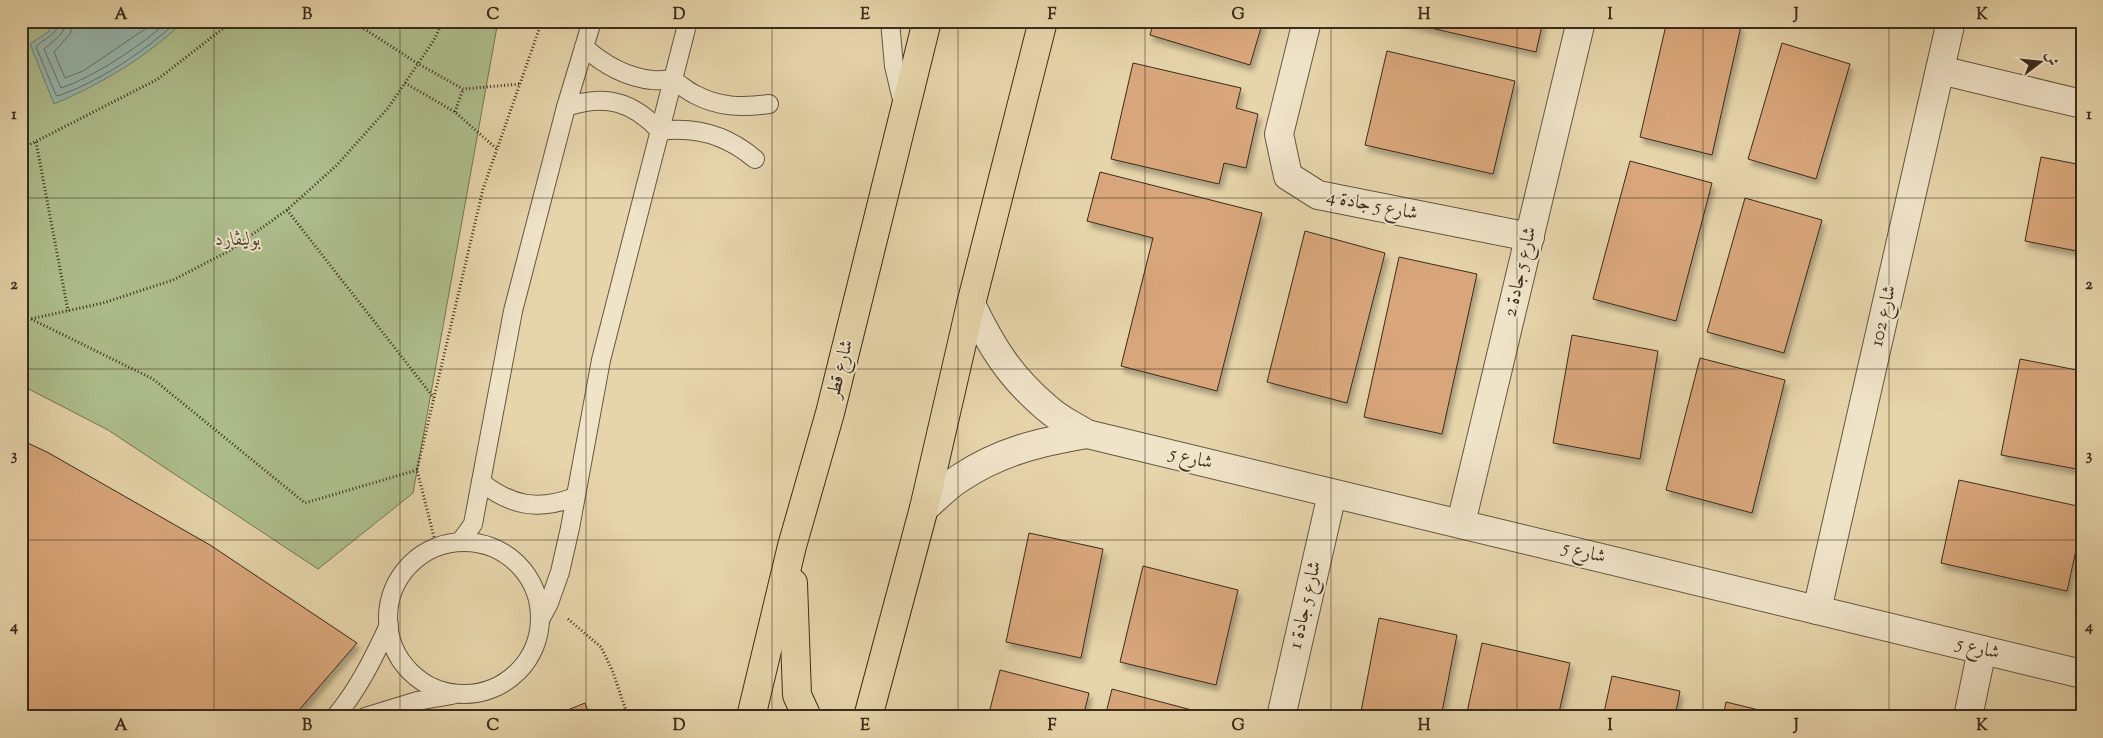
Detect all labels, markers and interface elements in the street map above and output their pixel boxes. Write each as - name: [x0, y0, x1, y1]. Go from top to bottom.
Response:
- text: A: [115, 4, 128, 27]
- text: B: [302, 4, 312, 27]
- text: C: [487, 4, 500, 27]
- text: D: [673, 4, 686, 27]
- text: E: [860, 4, 870, 27]
- text: F: [1048, 4, 1057, 27]
- text: G: [1231, 4, 1245, 27]
- text: H: [1418, 4, 1431, 27]
- text: I: [1607, 4, 1613, 27]
- text: J: [1792, 4, 1799, 27]
- text: K: [1976, 4, 1988, 27]
- north arrow: [2016, 38, 2066, 88]
- text: ش: [2039, 50, 2062, 69]
- text: 1: [11, 104, 17, 127]
- text: 1: [2086, 104, 2092, 127]
- street label: شارع 5 جادة 4: [1324, 184, 1420, 228]
- street label: شارع 5 جادة 2: [1498, 224, 1544, 320]
- park label: بوليڤارد: [215, 227, 261, 254]
- text: 2: [10, 274, 18, 297]
- text: 2: [2085, 274, 2093, 297]
- street label: شارع 102: [1864, 283, 1904, 349]
- street label: شارع قطر: [820, 337, 861, 403]
- street label: شارع 5: [1166, 440, 1215, 477]
- text: 3: [11, 445, 18, 468]
- text: 3: [2086, 445, 2093, 468]
- street label: شارع 5: [1559, 534, 1608, 571]
- street label: شارع 5 جادة 1: [1283, 558, 1329, 652]
- text: 4: [9, 616, 18, 639]
- text: 4: [2084, 616, 2093, 639]
- street label: شارع 5: [1953, 630, 2002, 667]
- text: A: [115, 715, 128, 738]
- text: B: [302, 715, 312, 738]
- text: C: [487, 715, 500, 738]
- text: D: [673, 715, 686, 738]
- text: E: [860, 715, 870, 738]
- text: F: [1048, 715, 1057, 738]
- text: G: [1231, 715, 1245, 738]
- text: H: [1418, 715, 1431, 738]
- text: I: [1607, 715, 1613, 738]
- text: J: [1792, 715, 1799, 738]
- text: K: [1976, 715, 1988, 738]

